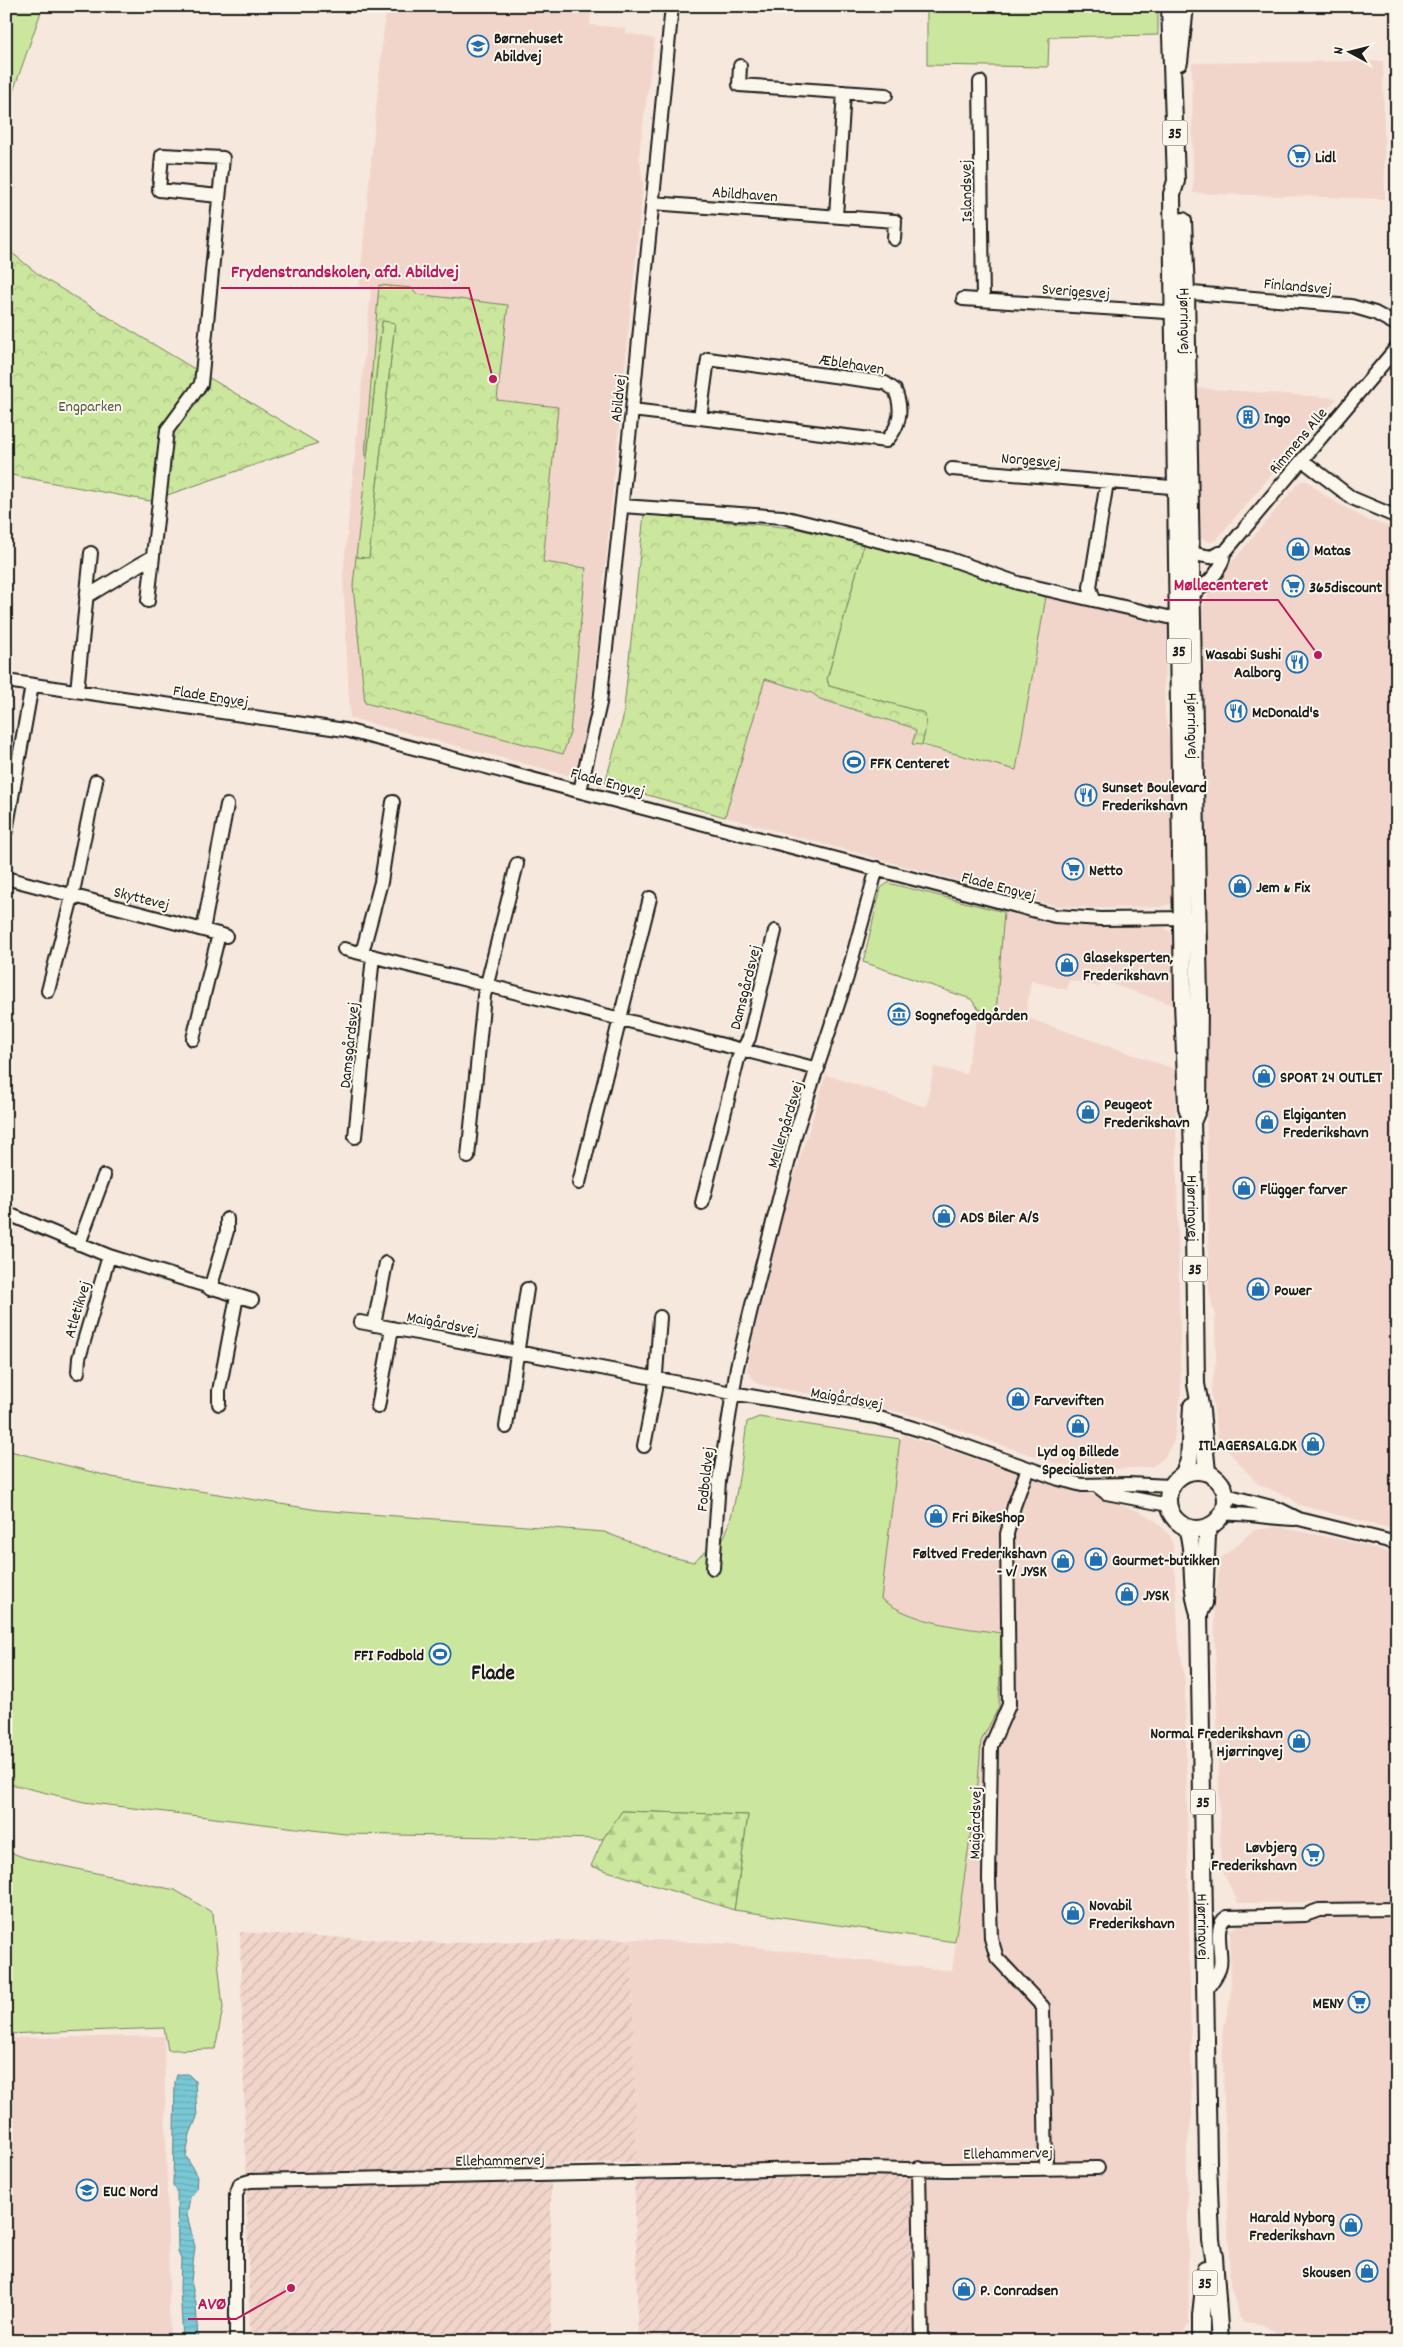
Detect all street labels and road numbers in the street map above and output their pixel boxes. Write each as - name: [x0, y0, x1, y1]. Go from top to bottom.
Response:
- road number: 35: [1162, 120, 1188, 146]
- street label: Islandsvej: [955, 159, 980, 222]
- street label: Abildhaven: [711, 182, 778, 209]
- street label: Finlandsvej: [1263, 273, 1333, 302]
- street label: Sverigesvej: [1041, 279, 1111, 306]
- street label: Hjørringvej: [1172, 287, 1196, 355]
- street label: Æblehaven: [817, 349, 886, 382]
- street label: Abildvej: [606, 373, 633, 423]
- street label: Rimmens Alle: [1264, 403, 1334, 480]
- street label: Norgesvej: [1000, 447, 1061, 476]
- road number: 35: [1166, 638, 1192, 664]
- street label: Flade Engvej: [171, 680, 250, 715]
- street label: Hjørringvej: [1179, 692, 1204, 759]
- street label: Flade Engvej: [568, 762, 647, 804]
- street label: Flade Engvej: [959, 866, 1038, 908]
- street label: Skyttevej: [111, 881, 172, 917]
- street label: Damsgårdsvej: [725, 943, 768, 1032]
- street label: Damsgårdsvej: [335, 1001, 366, 1090]
- street label: Mellergårdsvej: [762, 1078, 811, 1171]
- street label: Hjørringvej: [1179, 1175, 1203, 1242]
- road number: 35: [1182, 1256, 1208, 1282]
- street label: Atletikvej: [59, 1278, 98, 1341]
- street label: Maigårdsvej: [405, 1306, 480, 1343]
- street label: Maigårdsvej: [809, 1382, 884, 1417]
- street label: Fodboldvej: [692, 1446, 721, 1513]
- street label: Maigårdsvej: [964, 1786, 989, 1860]
- road number: 35: [1190, 1790, 1216, 1814]
- street label: Hjørringvej: [1190, 1893, 1214, 1960]
- street label: Ellehammervej: [963, 2142, 1053, 2167]
- street label: Ellehammervej: [455, 2149, 545, 2174]
- road number: 35: [1192, 2270, 1218, 2296]

